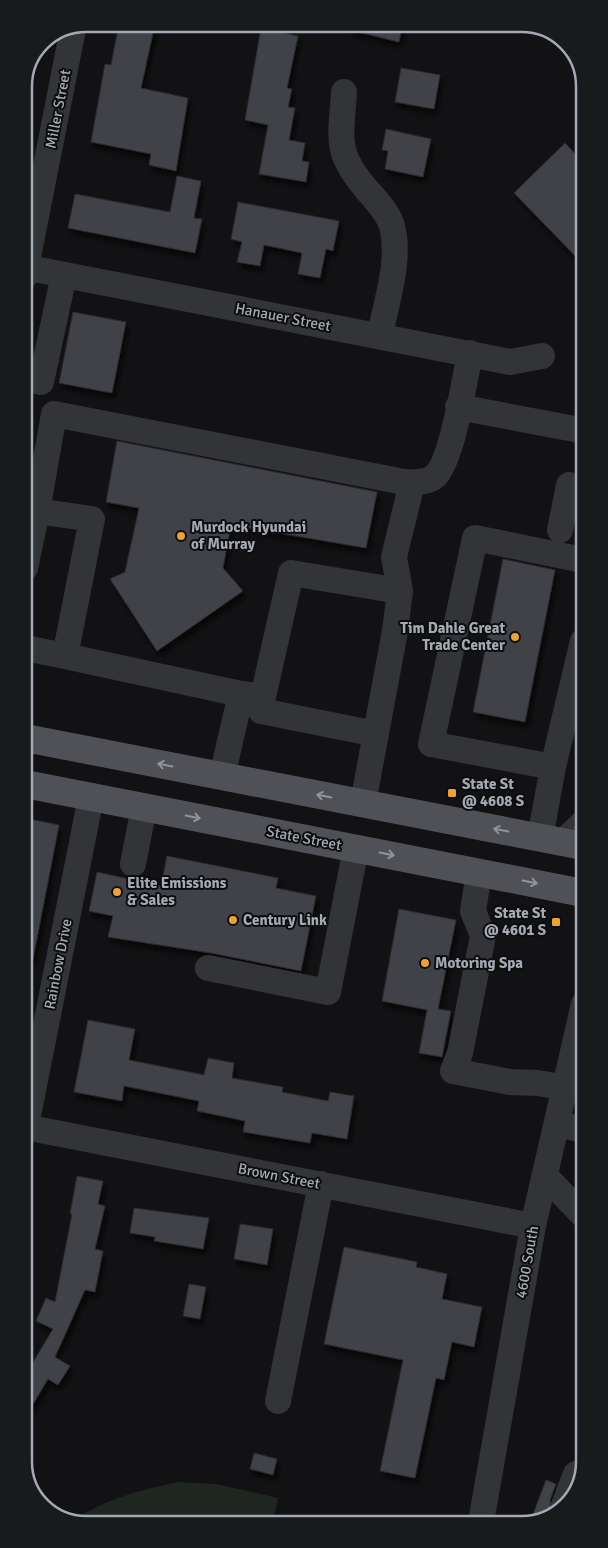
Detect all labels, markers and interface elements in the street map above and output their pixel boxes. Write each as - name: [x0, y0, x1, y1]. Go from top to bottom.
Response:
- street label: Miller Street: [42, 68, 74, 150]
- street label: Hanauer Street: [234, 299, 332, 335]
- place label: Murdock Hyundai of Murray: [191, 518, 306, 553]
- marker: Murdock Hyundai of Murray: [175, 530, 187, 542]
- place label: Tim Dahle Great Trade Center: [400, 619, 505, 654]
- marker: Tim Dahle Great Trade Center: [509, 631, 521, 643]
- one-way arrow: [157, 760, 173, 769]
- place label: State St @ 4608 S: [462, 775, 524, 810]
- marker: State St @ 4608 S: [446, 787, 458, 799]
- one-way arrow: [317, 791, 333, 800]
- one-way arrow: [185, 812, 201, 822]
- street label: State Street: [265, 822, 343, 854]
- one-way arrow: [493, 825, 509, 835]
- one-way arrow: [378, 850, 394, 860]
- place label: Elite Emissions & Sales: [127, 874, 227, 909]
- one-way arrow: [521, 878, 537, 888]
- marker: Elite Emissions & Sales: [111, 886, 123, 898]
- place label: State St @ 4601 S: [484, 904, 546, 939]
- place label: Century Link: [243, 911, 327, 929]
- marker: Century Link: [227, 914, 239, 926]
- marker: State St @ 4601 S: [550, 916, 562, 928]
- street label: Rainbow Drive: [40, 917, 76, 1011]
- place label: Motoring Spa: [435, 954, 523, 972]
- marker: Motoring Spa: [419, 957, 431, 969]
- street label: Brown Street: [236, 1159, 322, 1193]
- street label: 4600 South: [512, 1224, 542, 1300]

